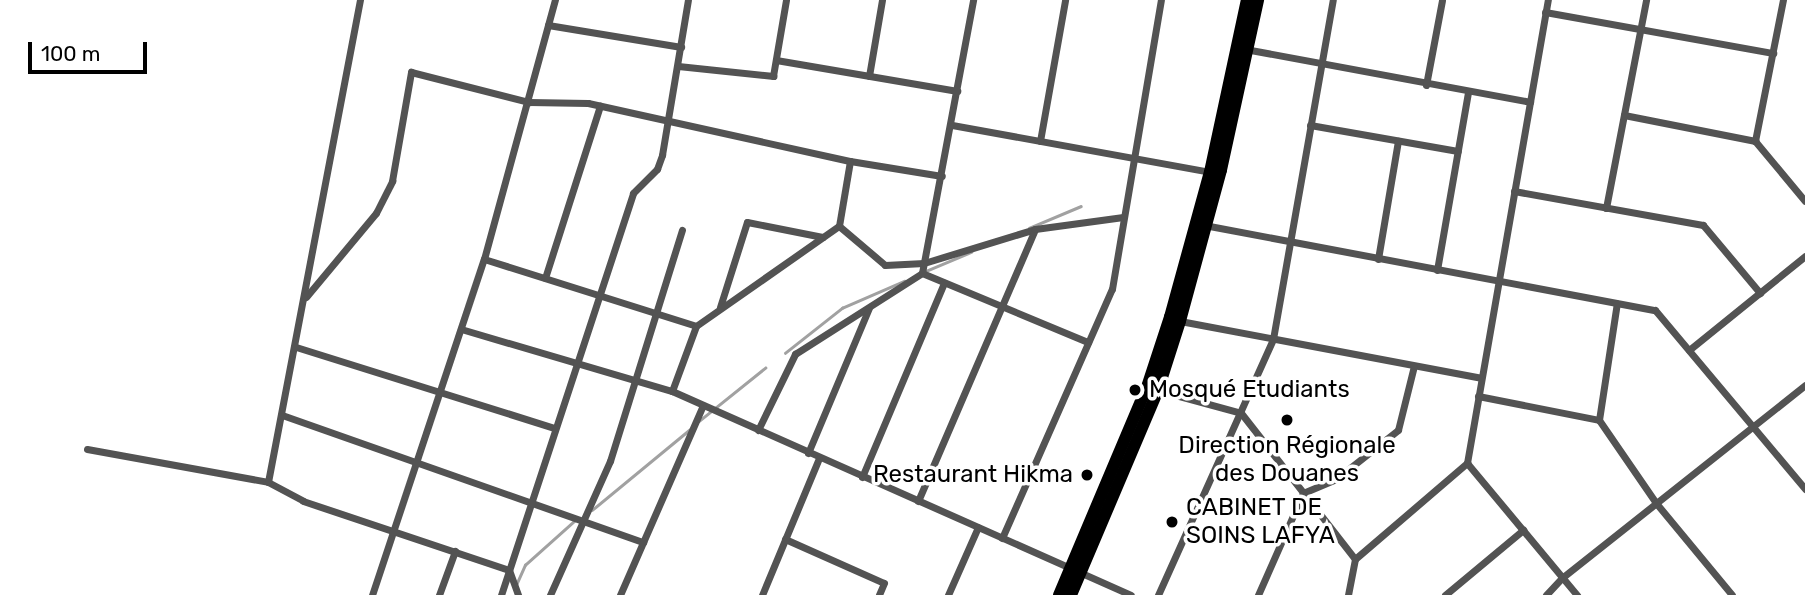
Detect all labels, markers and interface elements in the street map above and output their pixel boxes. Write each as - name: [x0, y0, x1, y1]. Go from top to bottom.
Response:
- scale bar: [32, 28, 150, 72]
- text: 100 m: [41, 41, 100, 66]
- place label: Mosqué Etudiants: [1149, 376, 1350, 404]
- marker: Mosqué Etudiants: [1127, 382, 1143, 398]
- marker: Direction Régionale des Douanes: [1279, 412, 1295, 428]
- place label: Direction Régionale des Douanes: [1178, 432, 1396, 488]
- place label: Restaurant Hikma: [873, 461, 1073, 489]
- marker: Restaurant Hikma: [1079, 467, 1095, 483]
- place label: CABINET DE SOINS LAFYA: [1186, 494, 1335, 550]
- marker: CABINET DE SOINS LAFYA: [1164, 514, 1180, 530]

